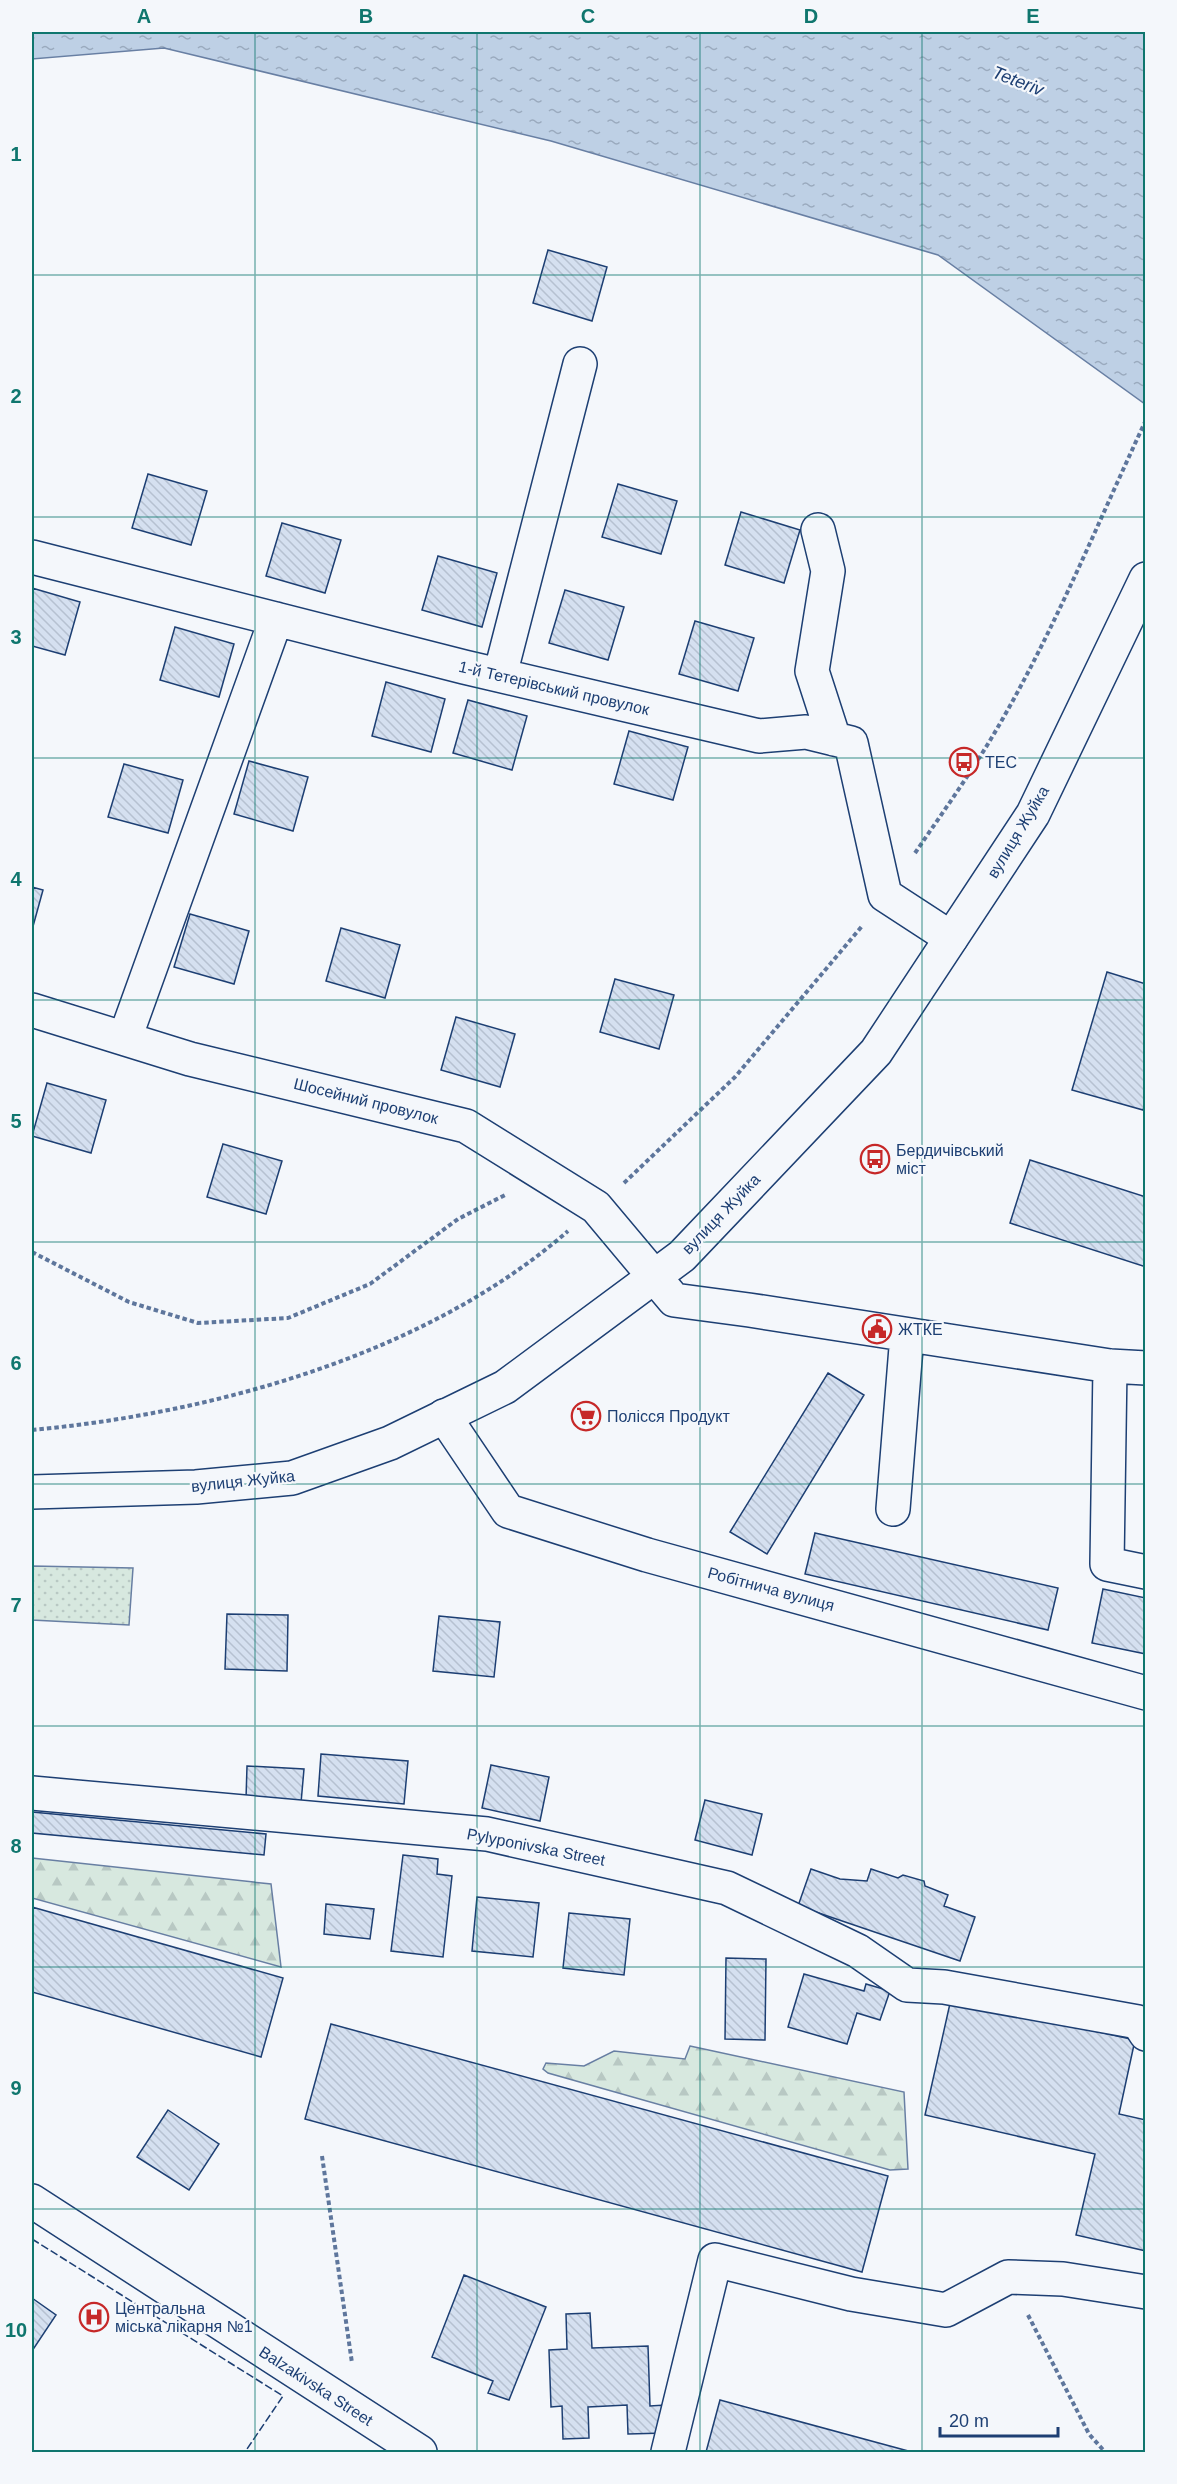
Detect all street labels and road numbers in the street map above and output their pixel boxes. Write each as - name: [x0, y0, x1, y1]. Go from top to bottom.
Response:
- street label: 1-й Тетерівський провулок: [457, 658, 652, 718]
- street label: вулиця Жуйка: [984, 783, 1052, 881]
- street label: Шосейний провулок: [292, 1075, 441, 1127]
- street label: вулиця Жуйка: [679, 1171, 763, 1257]
- street label: вулиця Жуйка: [190, 1467, 296, 1495]
- street label: Робітнича вулиця: [706, 1564, 836, 1614]
- street label: Pylyponivska Street: [465, 1825, 607, 1869]
- street label: Balzakivska Street: [256, 2343, 376, 2429]

